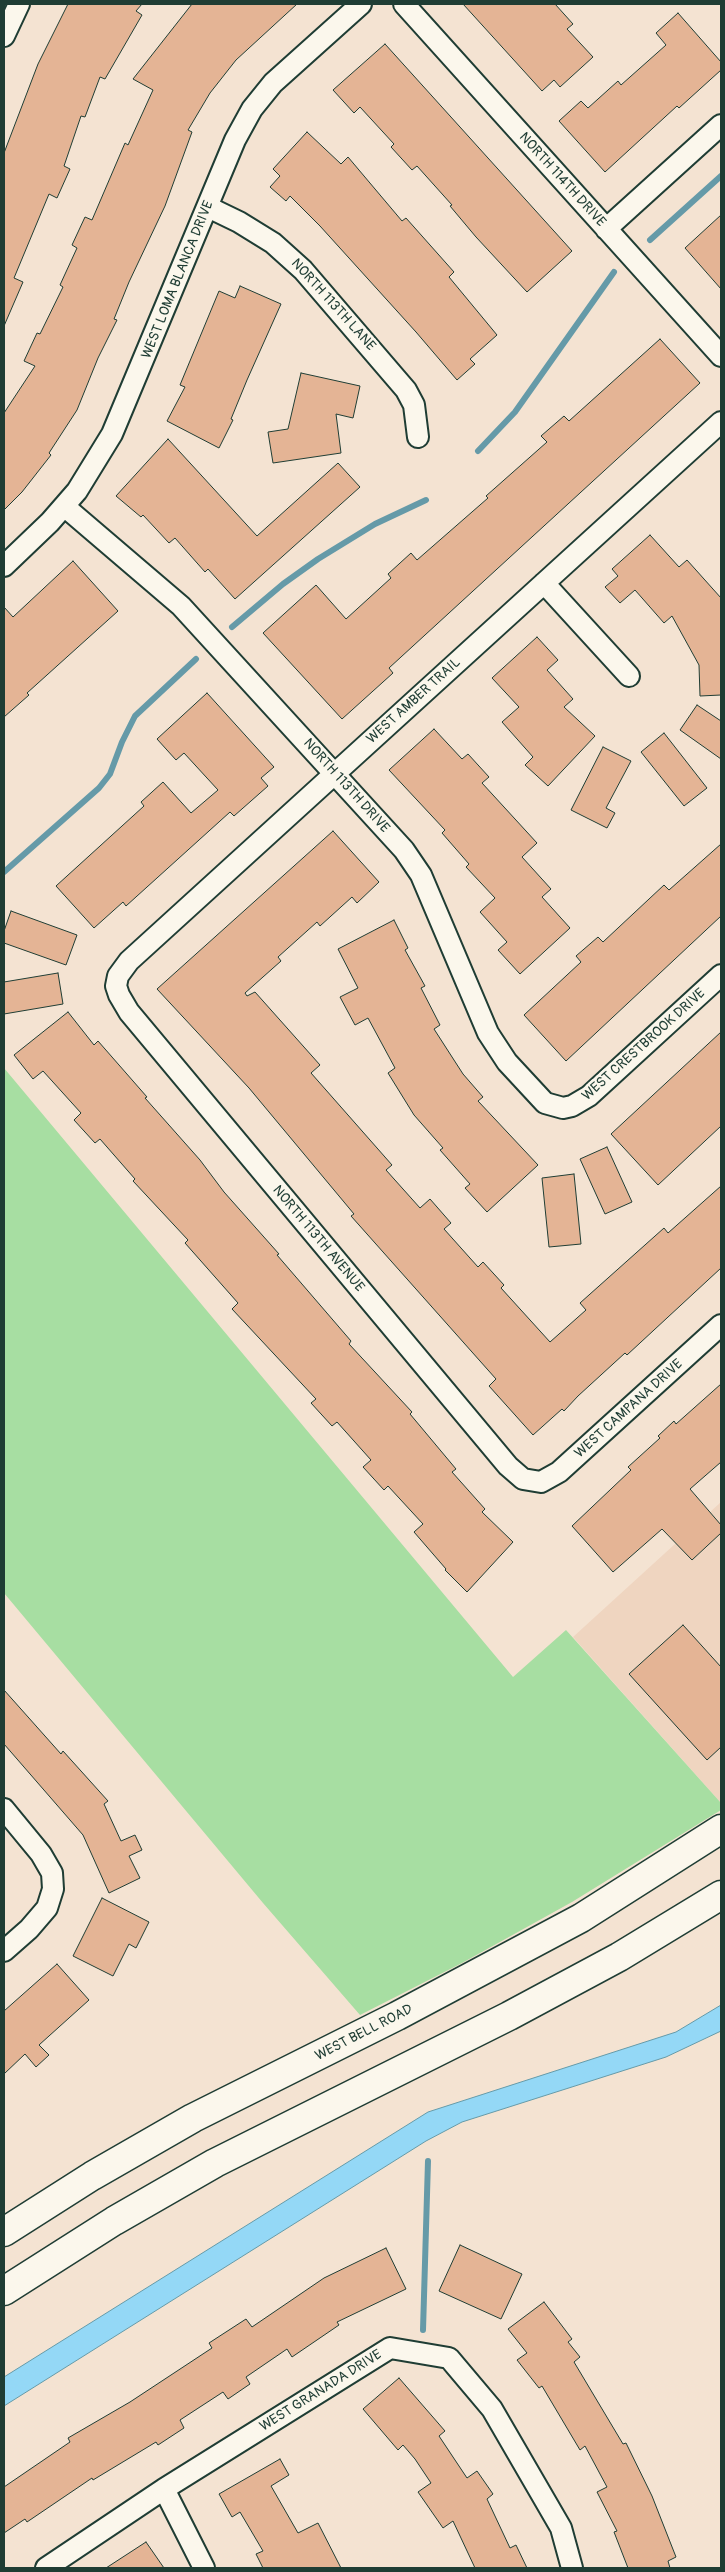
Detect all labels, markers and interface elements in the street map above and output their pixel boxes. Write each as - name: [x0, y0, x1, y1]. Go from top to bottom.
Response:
- street label: NORTH 114TH DRIVE: [515, 129, 609, 231]
- street label: WEST LOMA BLANCA DRIVE: [139, 199, 217, 361]
- street label: NORTH 113TH LANE: [287, 255, 379, 355]
- street label: WEST AMBER TRAIL: [364, 654, 464, 748]
- street label: NORTH 113TH DRIVE: [299, 735, 393, 837]
- street label: WEST CRESTBROOK DRIVE: [579, 985, 709, 1105]
- street label: NORTH 113TH AVENUE: [269, 1182, 367, 1296]
- street label: WEST CAMPANA DRIVE: [572, 1356, 686, 1462]
- street label: WEST BELL ROAD: [312, 2001, 416, 2065]
- street label: WEST GRANADA DRIVE: [257, 2347, 385, 2435]

